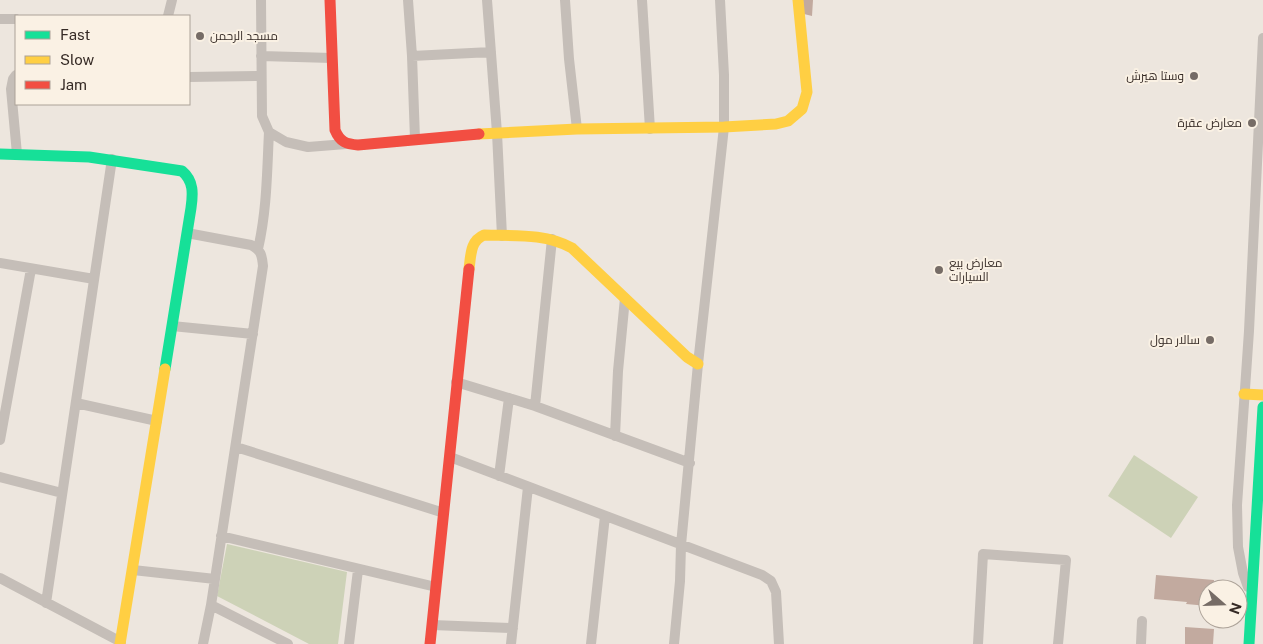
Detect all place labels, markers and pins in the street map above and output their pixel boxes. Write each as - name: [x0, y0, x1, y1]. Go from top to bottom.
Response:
- place label: مسجد الرحمن: [210, 29, 278, 43]
- marker: مسجد الرحمن: [194, 30, 206, 42]
- place label: وستا هيرش: [1126, 69, 1184, 83]
- marker: وستا هيرش: [1188, 70, 1200, 82]
- place label: معارض عقرة: [1177, 116, 1242, 130]
- marker: معارض عقرة: [1246, 117, 1258, 129]
- place label: معارض بيع السيارات: [949, 256, 1003, 284]
- marker: معارض بيع السيارات: [933, 264, 945, 276]
- place label: سالار مول: [1150, 333, 1200, 347]
- marker: سالار مول: [1204, 334, 1216, 346]

